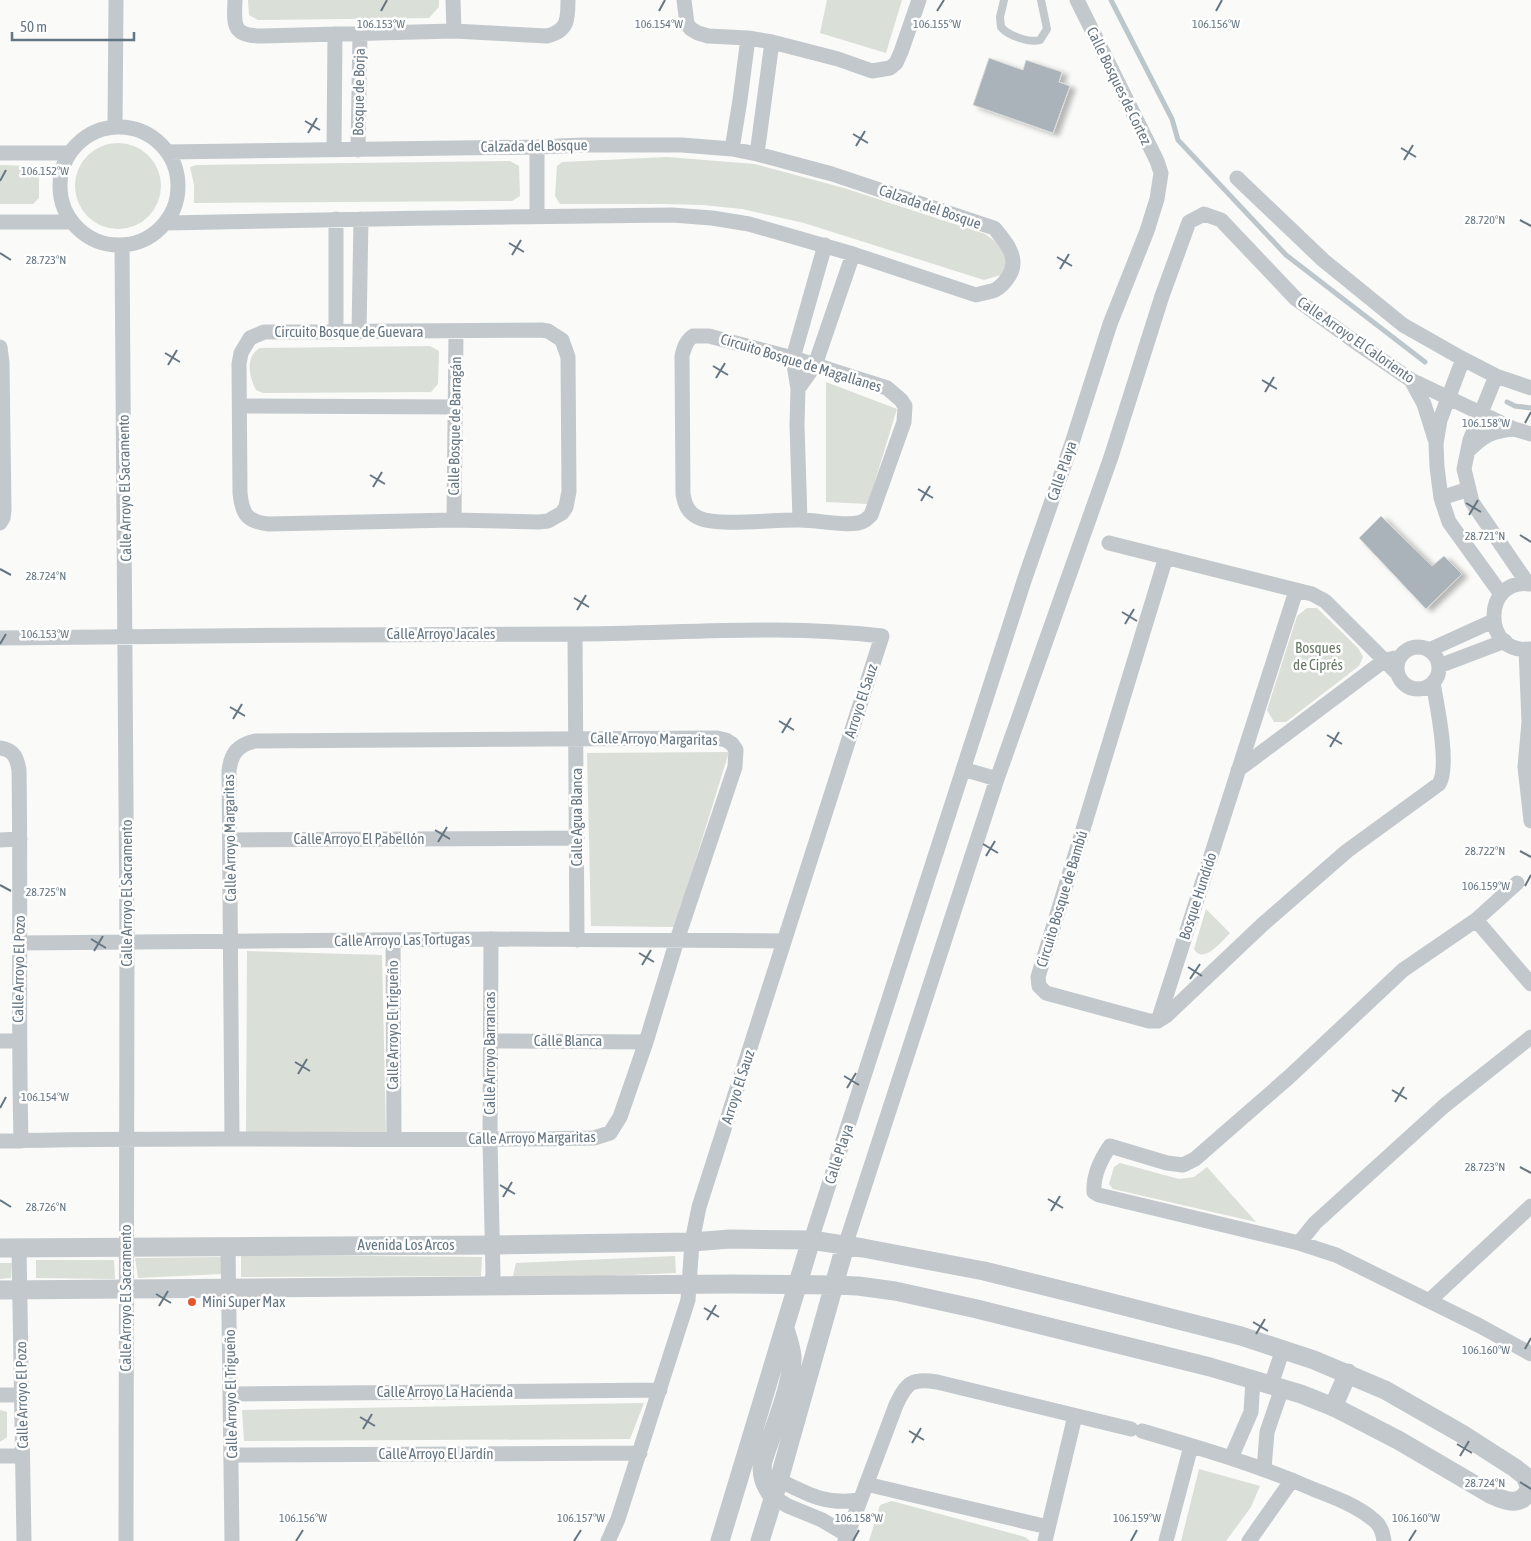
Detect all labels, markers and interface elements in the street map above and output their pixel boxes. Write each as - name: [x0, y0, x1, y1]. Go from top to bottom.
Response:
- scale bar: [12, 10, 135, 42]
- text: 106.153°W: [357, 17, 405, 31]
- text: 106.154°W: [635, 17, 683, 31]
- text: 106.155°W: [913, 17, 961, 31]
- text: 106.156°W: [1192, 17, 1240, 31]
- text: 50 m: [20, 18, 47, 35]
- street label: Calle Bosques de Cortez: [1084, 24, 1156, 148]
- street label: Bosque de Borja: [349, 48, 368, 136]
- street label: Calzada del Bosque: [480, 136, 588, 155]
- text: 106.152°W: [21, 164, 69, 178]
- street label: Calzada del Bosque: [877, 181, 984, 232]
- text: 28.720°N: [1465, 213, 1505, 227]
- text: 28.723°N: [26, 253, 66, 267]
- street label: Calle Arroyo El Caloriento: [1295, 293, 1418, 386]
- street label: Circuito Bosque de Guevara: [275, 323, 423, 340]
- street label: Circuito Bosque de Magallanes: [719, 330, 884, 395]
- street label: Calle Bosque de Barragán: [445, 356, 464, 496]
- street label: Calle Arroyo El Sacramento: [115, 414, 134, 562]
- text: 106.158°W: [1462, 416, 1510, 430]
- street label: Calle Playa: [1043, 439, 1080, 503]
- text: 28.721°N: [1465, 529, 1505, 543]
- text: 28.724°N: [26, 569, 66, 583]
- street label: Calle Arroyo Jacales: [387, 625, 495, 642]
- text: 106.153°W: [21, 627, 69, 641]
- park label: Bosques de Ciprés: [1293, 639, 1343, 673]
- street label: Arroyo El Sauz: [841, 661, 881, 740]
- street label: Calle Arroyo Margaritas: [590, 729, 718, 748]
- street label: Calle Agua Blanca: [568, 768, 585, 866]
- street label: Calle Arroyo Margaritas: [220, 774, 239, 902]
- street label: Calle Arroyo El Sacramento: [118, 819, 135, 967]
- street label: Circuito Bosque de Bambú: [1033, 828, 1090, 969]
- street label: Calle Arroyo El Pabellón: [293, 830, 425, 847]
- text: 28.722°N: [1465, 844, 1505, 858]
- street label: Bosque Hundido: [1175, 850, 1220, 942]
- text: 106.159°W: [1462, 879, 1510, 893]
- text: 28.725°N: [26, 885, 66, 899]
- street label: Calle Arroyo El Pozo: [9, 915, 28, 1023]
- street label: Calle Arroyo Las Tortugas: [334, 930, 470, 949]
- street label: Calle Arroyo El Trigueño: [384, 960, 401, 1090]
- street label: Calle Arroyo Barrancas: [481, 991, 498, 1115]
- street label: Calle Blanca: [534, 1032, 602, 1049]
- street label: Arroyo El Sauz: [718, 1047, 758, 1126]
- text: 106.154°W: [21, 1090, 69, 1104]
- street label: Calle Playa: [821, 1122, 856, 1186]
- street label: Calle Arroyo Margaritas: [468, 1128, 596, 1147]
- text: 28.723°N: [1465, 1160, 1505, 1174]
- text: 28.726°N: [26, 1200, 66, 1214]
- street label: Calle Arroyo El Sacramento: [117, 1224, 134, 1372]
- street label: Avenida Los Arcos: [358, 1236, 454, 1253]
- place label: Mini Super Max: [202, 1293, 285, 1310]
- marker: Mini Super Max: [186, 1296, 198, 1308]
- street label: Calle Arroyo El Trigueño: [221, 1329, 240, 1459]
- street label: Calle Arroyo El Pozo: [12, 1341, 31, 1449]
- text: 106.160°W: [1462, 1343, 1510, 1357]
- street label: Calle Arroyo La Hacienda: [377, 1383, 513, 1400]
- street label: Calle Arroyo El Jardín: [378, 1445, 494, 1462]
- text: 28.724°N: [1465, 1476, 1505, 1490]
- text: 106.156°W: [279, 1511, 327, 1525]
- text: 106.157°W: [557, 1511, 605, 1525]
- text: 106.158°W: [835, 1511, 883, 1525]
- text: 106.159°W: [1113, 1511, 1161, 1525]
- text: 106.160°W: [1392, 1511, 1440, 1525]

